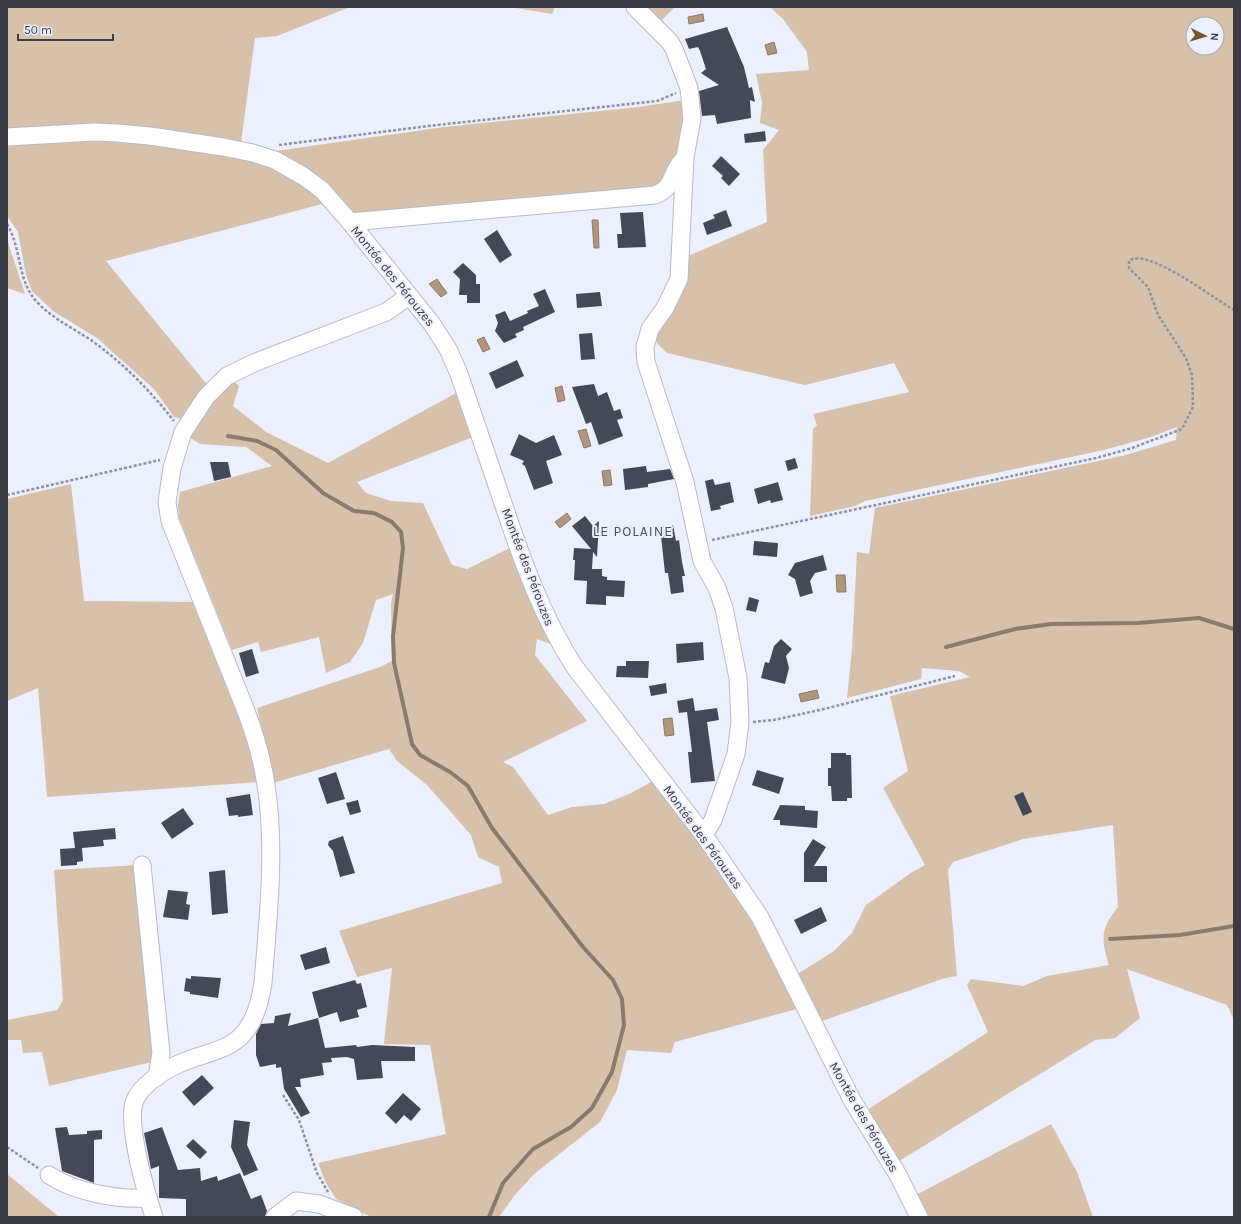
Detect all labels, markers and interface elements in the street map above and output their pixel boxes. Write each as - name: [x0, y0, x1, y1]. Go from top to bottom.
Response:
- scale bar: [18, 16, 113, 42]
- north arrow: [1185, 16, 1225, 56]
- text: 50 m: [24, 23, 52, 37]
- text: N: [1208, 32, 1221, 41]
- street label: Montée des Pérouzes: [348, 223, 438, 329]
- street label: Montée des Pérouzes: [499, 506, 557, 628]
- district label: LE POLAINE: [593, 523, 673, 540]
- street label: Montée des Pérouzes: [660, 782, 746, 892]
- street label: Montée des Pérouzes: [826, 1059, 902, 1175]

